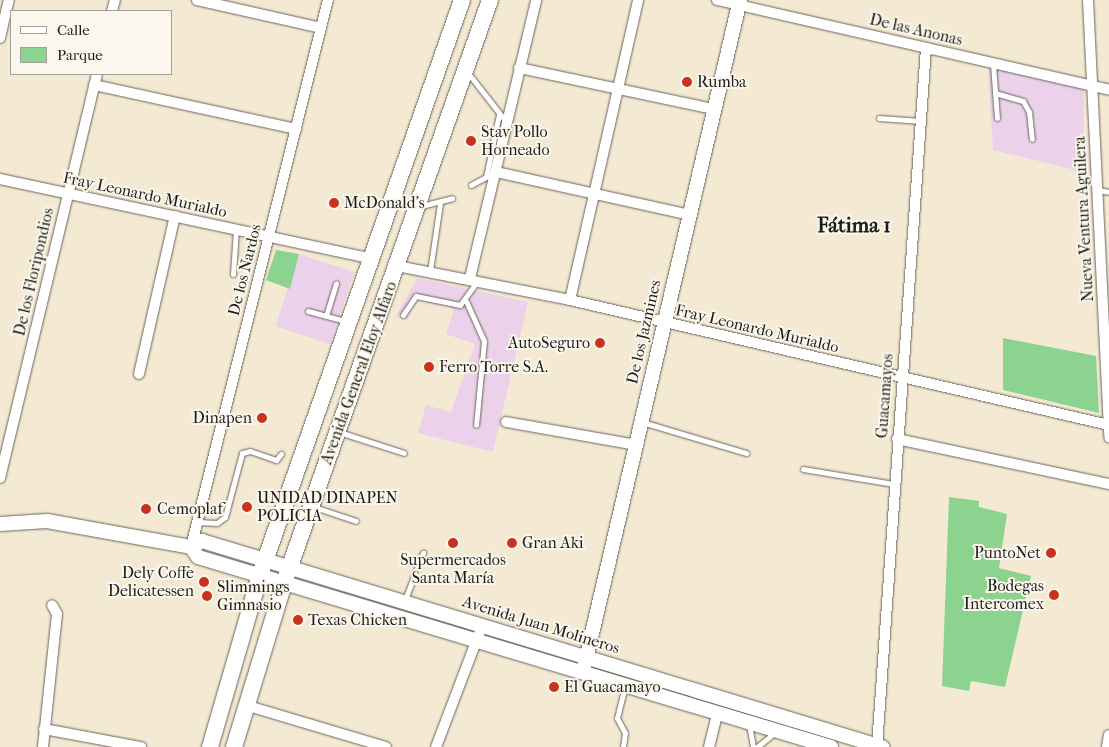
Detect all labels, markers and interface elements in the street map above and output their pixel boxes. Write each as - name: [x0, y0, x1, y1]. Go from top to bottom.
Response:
- legend: [10, 10, 172, 75]
- street label: De las Anonas: [868, 10, 964, 50]
- text: Calle: [57, 21, 90, 39]
- text: Parque: [57, 46, 103, 64]
- place label: Rumba: [697, 72, 746, 92]
- marker: Rumba: [681, 76, 693, 88]
- place label: Stav Pollo Horneado: [481, 122, 550, 160]
- marker: Stav Pollo Horneado: [465, 135, 477, 147]
- street label: Nueva Ventura Aguilera: [1070, 136, 1098, 302]
- street label: Fray Leonardo Murialdo: [61, 168, 229, 222]
- place label: McDonald's: [344, 193, 425, 213]
- marker: McDonald's: [328, 197, 340, 209]
- street label: De los Floripondios: [10, 206, 58, 338]
- district label: Fátima 1: [817, 212, 891, 238]
- street label: De los Nardos: [224, 222, 266, 318]
- street label: De los Jazmines: [623, 278, 665, 386]
- street label: Avenida General Eloy Alfaro: [317, 279, 401, 467]
- street label: Fray Leonardo Murialdo: [673, 301, 841, 357]
- place label: AutoSeguro: [508, 333, 590, 353]
- marker: AutoSeguro: [594, 337, 606, 349]
- street label: Guacamayos: [872, 353, 898, 439]
- place label: Ferro Torre S.A.: [439, 357, 548, 377]
- marker: Ferro Torre S.A.: [423, 361, 435, 373]
- place label: Dinapen: [192, 408, 252, 428]
- marker: Dinapen: [256, 412, 268, 424]
- place label: UNIDAD DINAPEN POLICIA: [257, 488, 398, 526]
- place label: Cemoplaf: [157, 499, 223, 519]
- marker: UNIDAD DINAPEN POLICIA: [241, 501, 253, 513]
- marker: Cemoplaf: [139, 502, 153, 516]
- place label: Gran Aki: [522, 533, 584, 553]
- marker: Supermercados Santa María: [447, 537, 459, 549]
- marker: Gran Aki: [506, 537, 518, 549]
- place label: PuntoNet: [974, 543, 1041, 563]
- marker: PuntoNet: [1045, 547, 1057, 559]
- place label: Supermercados Santa María: [400, 550, 506, 588]
- place label: Dely Coffe Delicatessen: [108, 563, 194, 601]
- marker: Dely Coffe Delicatessen: [198, 576, 210, 588]
- place label: Bodegas Intercomex: [964, 576, 1044, 614]
- place label: Slimmings Gimnasio: [217, 577, 290, 615]
- marker: Bodegas Intercomex: [1048, 589, 1060, 601]
- marker: Slimmings Gimnasio: [201, 590, 213, 602]
- street label: Avenida Juan Molineros: [460, 592, 622, 658]
- place label: Texas Chicken: [308, 610, 407, 630]
- marker: Texas Chicken: [292, 614, 304, 626]
- place label: El Guacamayo: [564, 677, 661, 697]
- marker: El Guacamayo: [548, 681, 560, 693]

